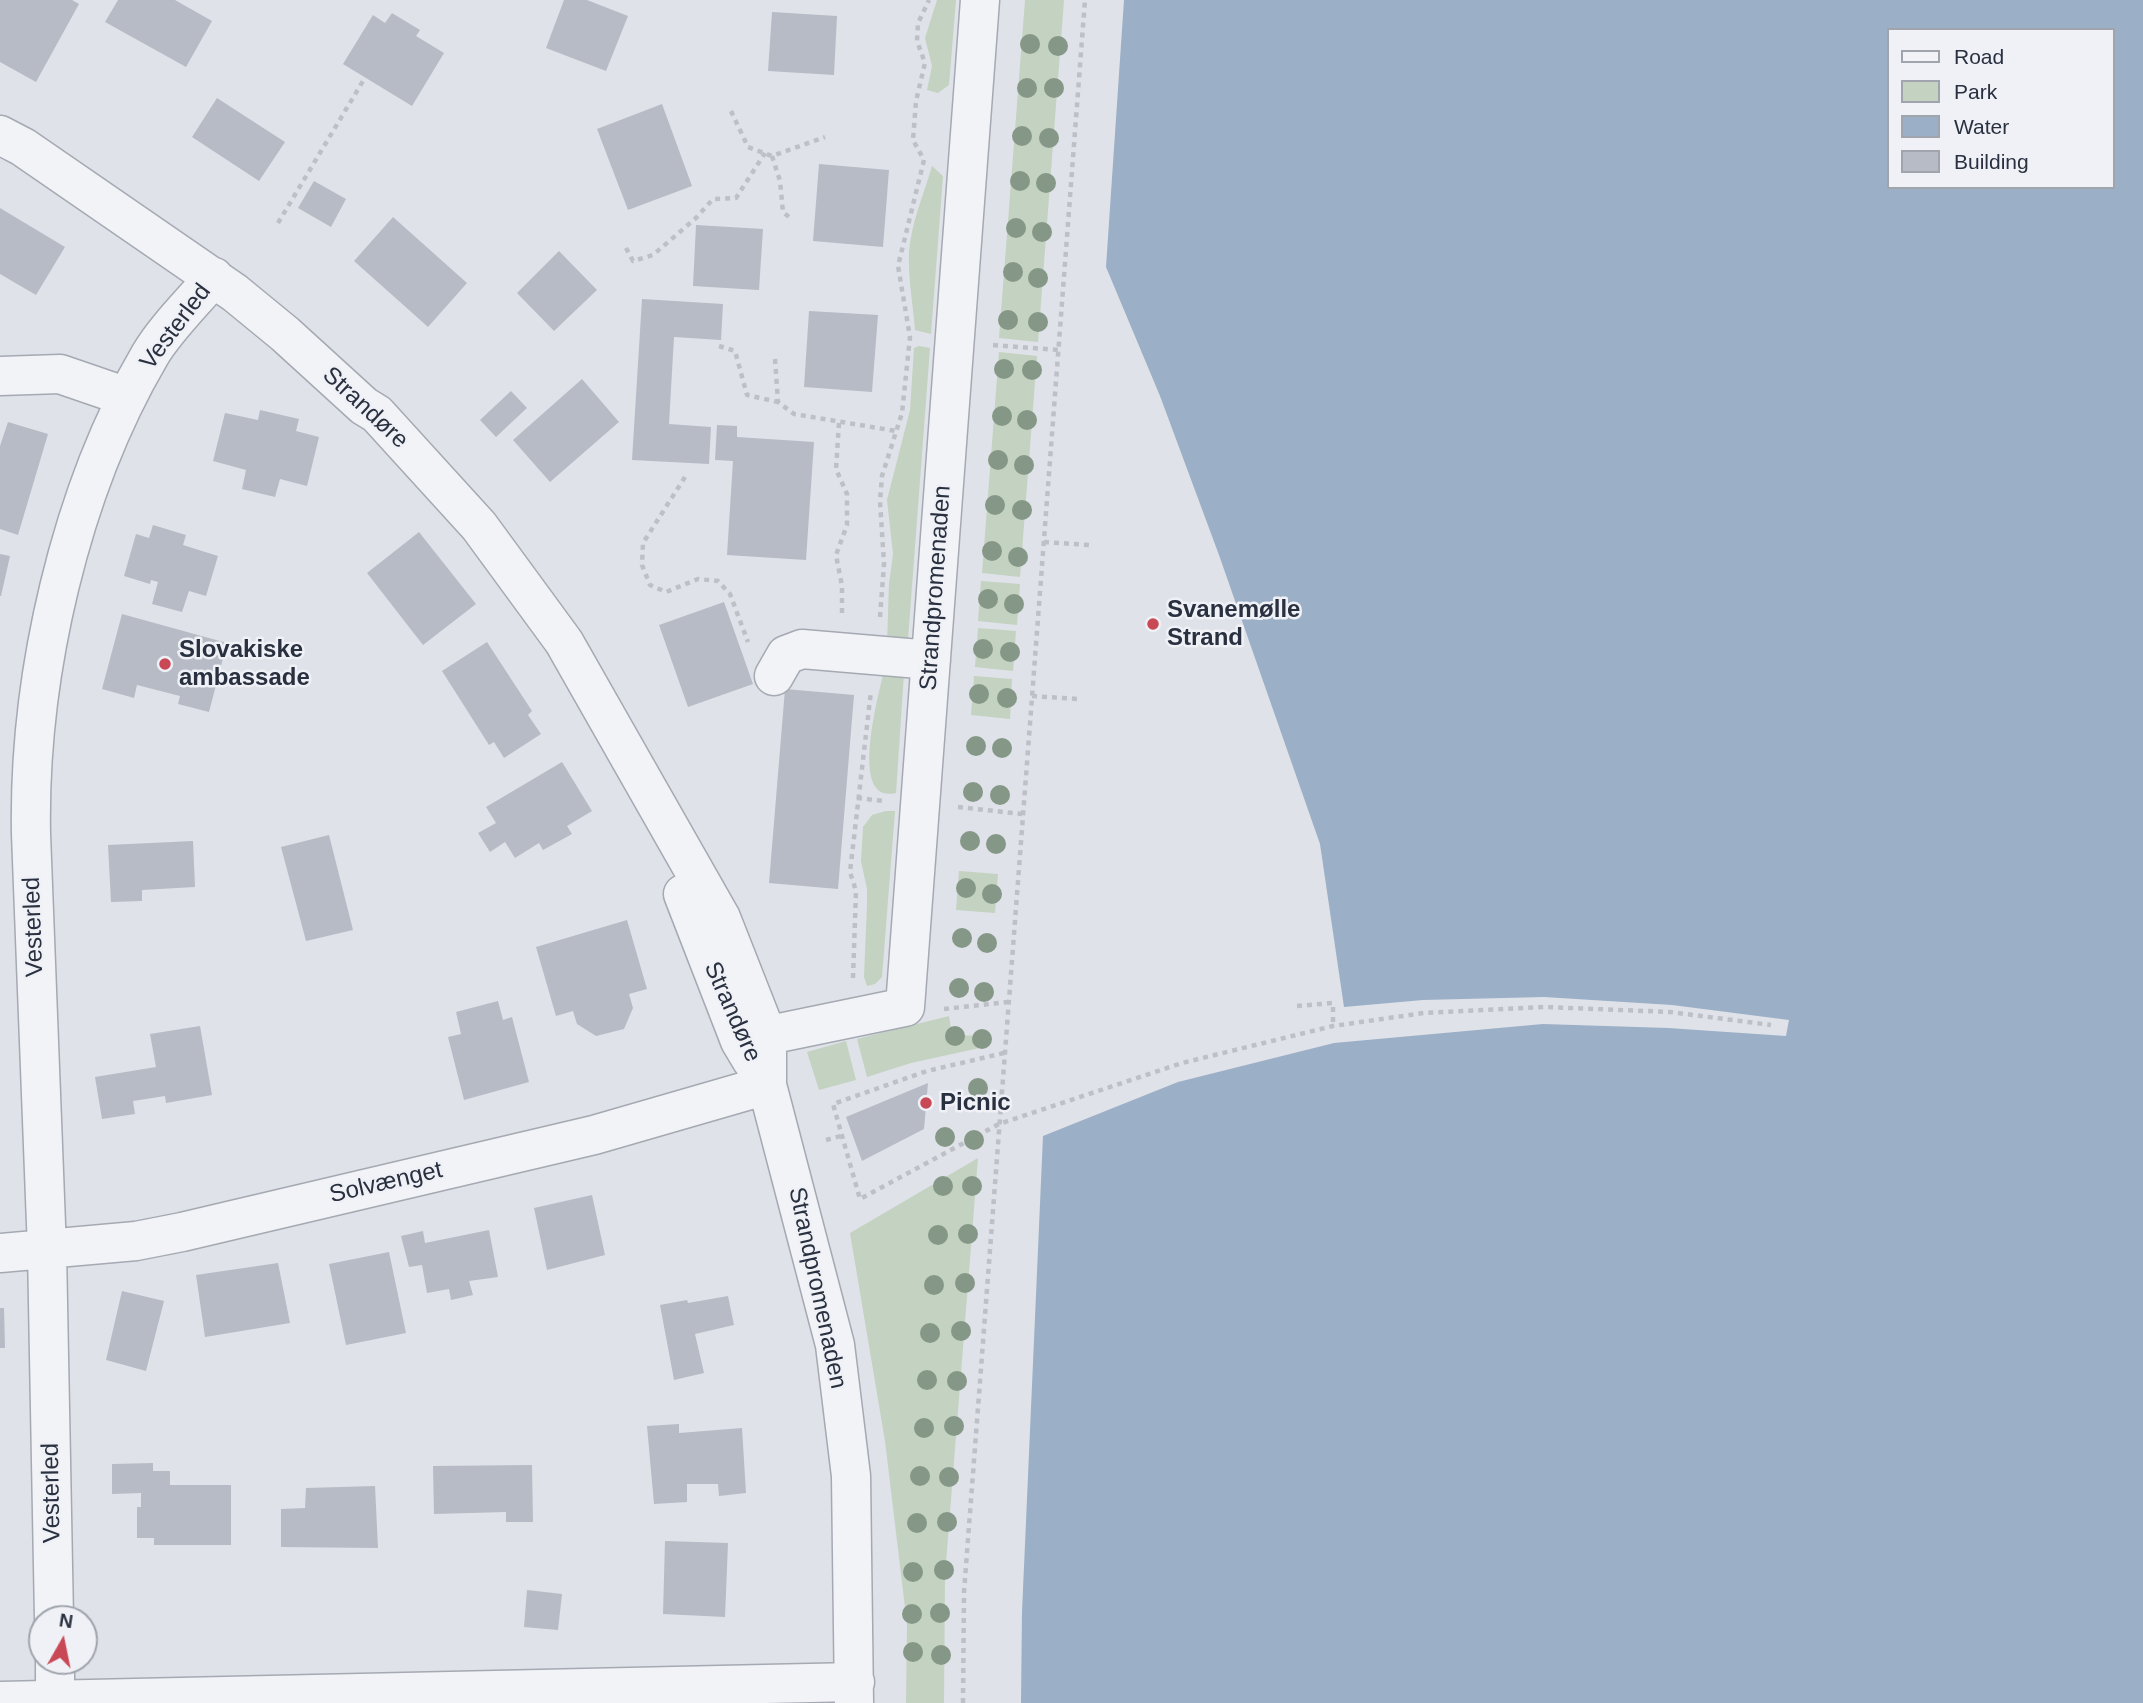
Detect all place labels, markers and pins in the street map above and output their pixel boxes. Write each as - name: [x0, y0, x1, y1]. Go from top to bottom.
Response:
- place label: Svanemølle Strand: [1167, 596, 1300, 652]
- marker: Svanemølle Strand: [1145, 616, 1161, 632]
- place label: Slovakiske ambassade: [179, 636, 310, 692]
- marker: Slovakiske ambassade: [157, 656, 173, 672]
- place label: Picnic: [940, 1089, 1011, 1117]
- marker: Picnic: [918, 1095, 934, 1111]

